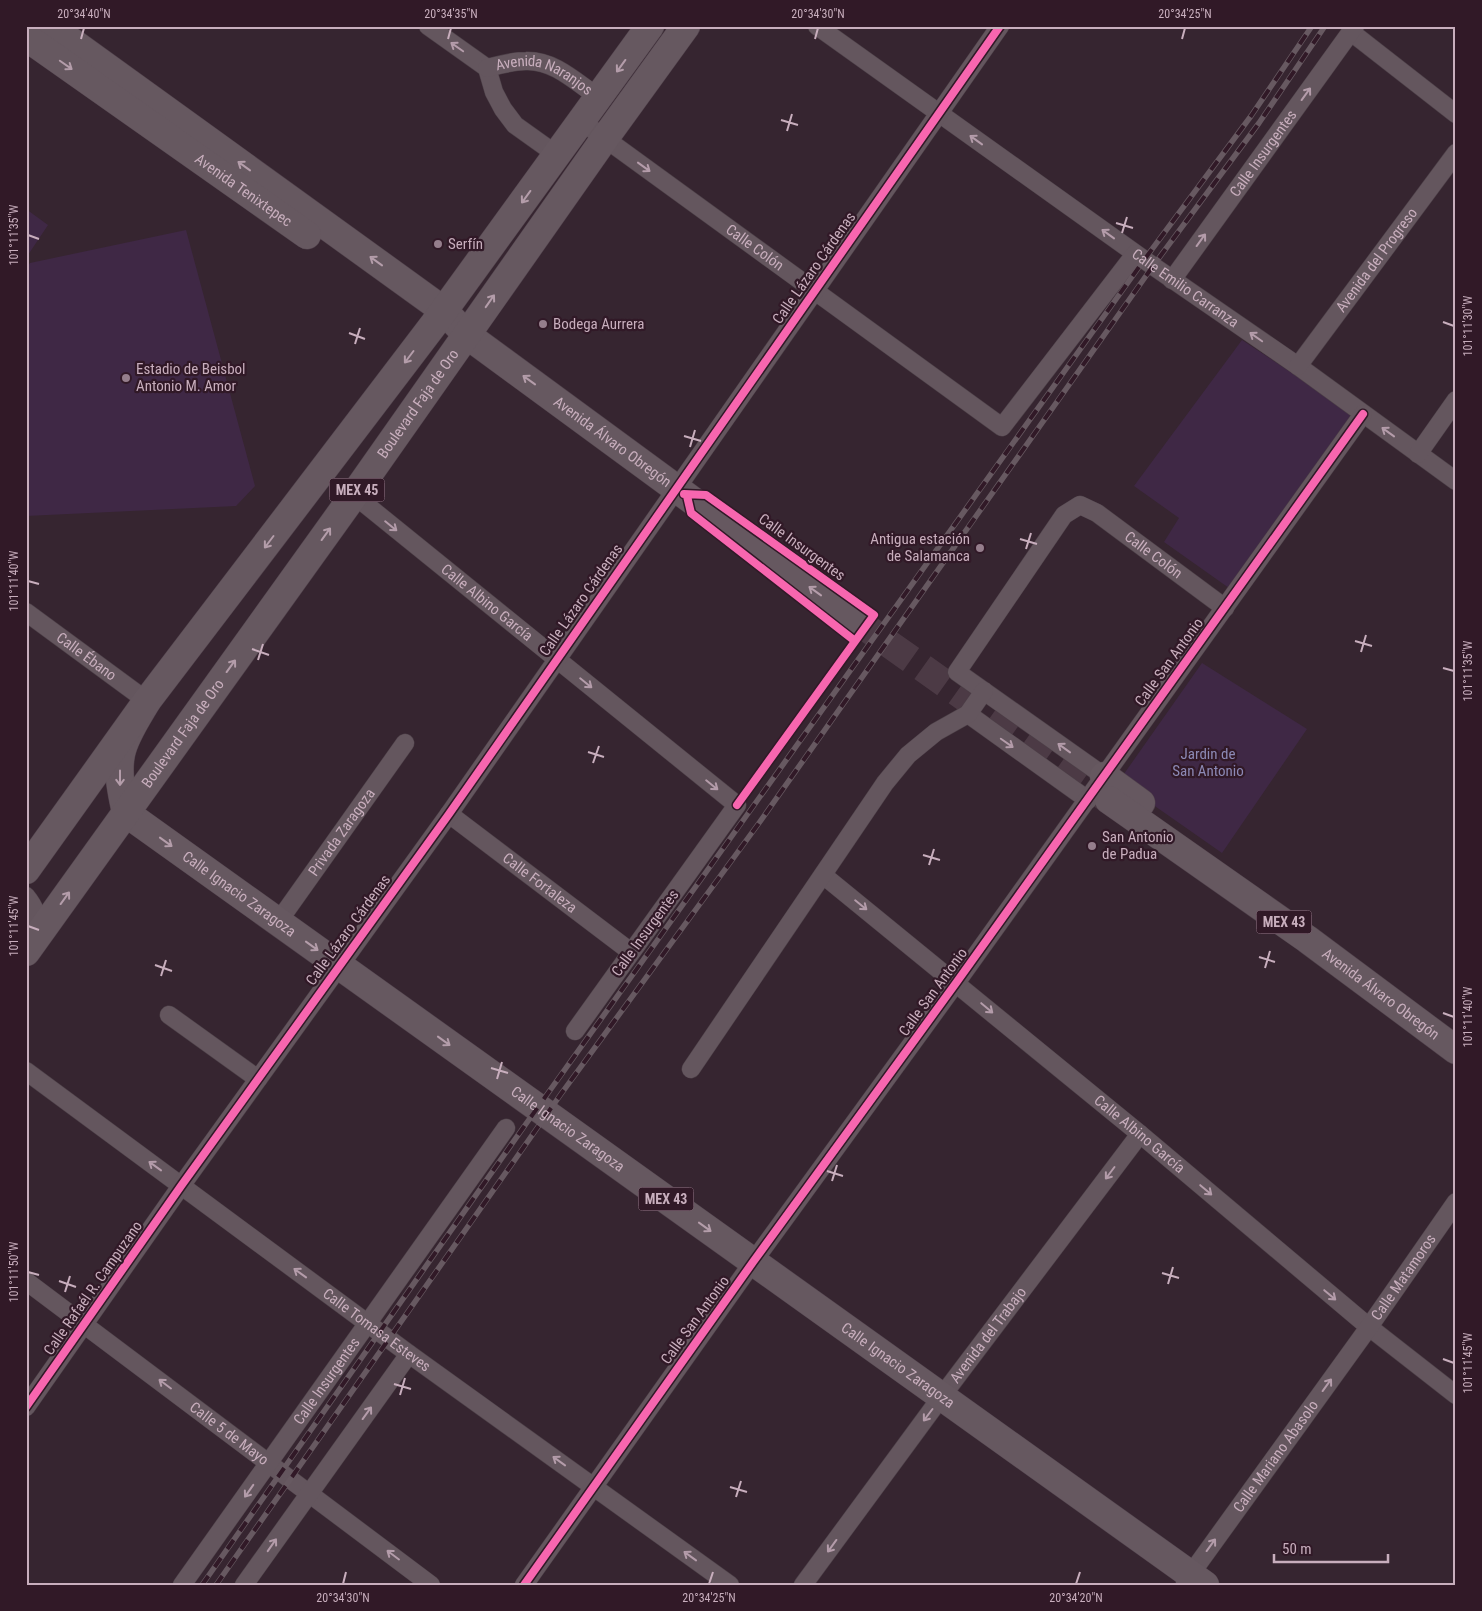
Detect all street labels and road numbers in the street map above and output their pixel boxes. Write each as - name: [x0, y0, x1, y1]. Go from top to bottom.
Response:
- street label: Avenida Naranjos: [494, 52, 596, 99]
- street label: Calle Insurgentes: [1226, 106, 1301, 200]
- street label: Avenida Tenixtepec: [191, 150, 295, 231]
- street label: Avenida del Progreso: [1332, 204, 1421, 316]
- street label: Calle Lázaro Cárdenas: [769, 208, 859, 327]
- street label: Calle Colón: [722, 220, 787, 274]
- street label: Calle Emilio Carranza: [1128, 245, 1242, 331]
- street label: Boulevard Faja de Oro: [374, 346, 463, 462]
- street label: Avenida Álvaro Obregón: [550, 393, 675, 491]
- road number: MEX 45: [330, 478, 384, 502]
- street label: Calle Insurgentes: [755, 510, 849, 585]
- street label: Calle Colón: [1121, 528, 1186, 582]
- street label: Calle Lázaro Cárdenas: [536, 540, 626, 659]
- street label: Calle Albino García: [438, 560, 536, 645]
- street label: Calle San Antonio: [1131, 614, 1207, 710]
- street label: Calle Ébano: [53, 628, 120, 684]
- street label: Boulevard Faja de Oro: [138, 676, 228, 791]
- street label: Privada Zaragoza: [304, 785, 379, 880]
- street label: Calle Ignacio Zaragoza: [179, 847, 299, 941]
- street label: Calle Fortaleza: [499, 849, 581, 917]
- street label: Calle Lázaro Cárdenas: [302, 871, 394, 989]
- street label: Calle Insurgentes: [608, 886, 683, 980]
- road number: MEX 43: [1256, 910, 1312, 934]
- street label: Calle San Antonio: [895, 944, 971, 1040]
- street label: Avenida Álvaro Obregón: [1319, 944, 1443, 1044]
- street label: Calle Ignacio Zaragoza: [507, 1082, 628, 1176]
- street label: Calle Albino García: [1090, 1091, 1189, 1177]
- road number: MEX 43: [638, 1188, 694, 1210]
- street label: Calle Rafaél R. Campuzano: [40, 1217, 146, 1359]
- street label: Calle Matamoros: [1367, 1231, 1440, 1324]
- street label: Calle San Antonio: [657, 1272, 733, 1368]
- street label: Avenida del Trabajo: [946, 1283, 1030, 1387]
- street label: Calle Tomasa Esteves: [319, 1284, 434, 1376]
- street label: Calle Ignacio Zaragoza: [838, 1319, 958, 1412]
- street label: Calle Insurgentes: [290, 1334, 364, 1428]
- street label: Calle Mariano Abasolo: [1229, 1397, 1322, 1516]
- street label: Calle 5 de Mayo: [186, 1398, 272, 1469]

